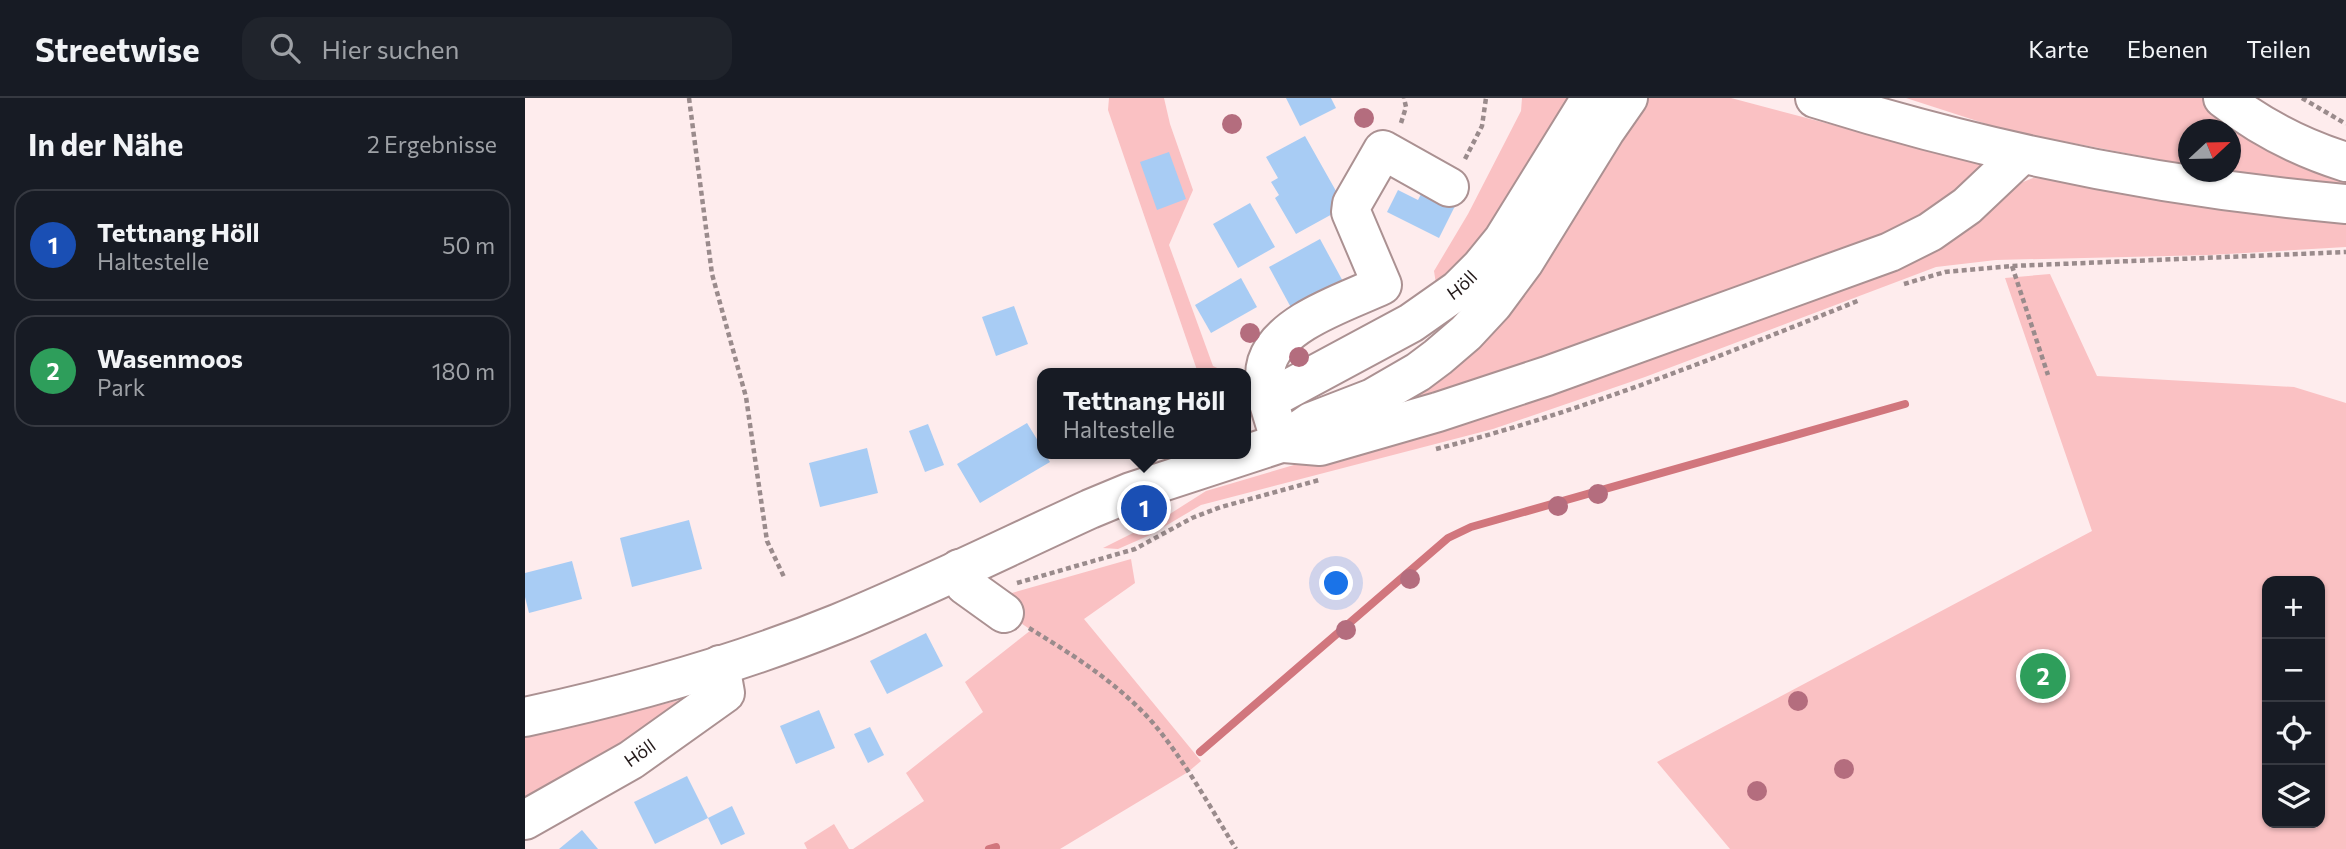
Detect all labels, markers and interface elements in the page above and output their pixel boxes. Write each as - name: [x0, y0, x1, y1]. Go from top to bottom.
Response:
- search box: [242, 17, 732, 80]
- text: Streetwise: [35, 28, 200, 69]
- icon: search: [266, 29, 304, 67]
- text: Hier suchen: [322, 33, 460, 64]
- text: Karte: [2028, 34, 2089, 63]
- text: Ebenen: [2127, 34, 2208, 63]
- text: Teilen: [2246, 34, 2311, 63]
- north arrow: [2178, 119, 2241, 182]
- text: In der Nähe: [28, 125, 183, 162]
- text: 2 Ergebnisse: [367, 130, 497, 158]
- text: Tettnang Höll: [97, 216, 260, 247]
- text: 1: [48, 231, 58, 259]
- text: 50 m: [442, 231, 495, 259]
- text: Haltestelle: [97, 247, 209, 275]
- street label: Höll: [1443, 265, 1481, 304]
- text: Wasenmoos: [97, 342, 243, 373]
- text: 2: [46, 357, 60, 385]
- text: 180 m: [432, 357, 495, 385]
- popup: [1037, 368, 1251, 459]
- text: Park: [97, 373, 145, 401]
- text: Tettnang Höll: [1063, 384, 1225, 415]
- text: Haltestelle: [1063, 415, 1175, 443]
- pin: 1: [1121, 482, 1167, 534]
- your location: [1319, 566, 1353, 600]
- map controls: [2262, 576, 2325, 828]
- button: +: [2262, 576, 2325, 639]
- button: −: [2262, 639, 2325, 702]
- pin: 2: [2020, 650, 2066, 702]
- button: locate: [2262, 702, 2325, 765]
- street label: Höll: [620, 734, 660, 771]
- button: layers: [2262, 765, 2325, 828]

